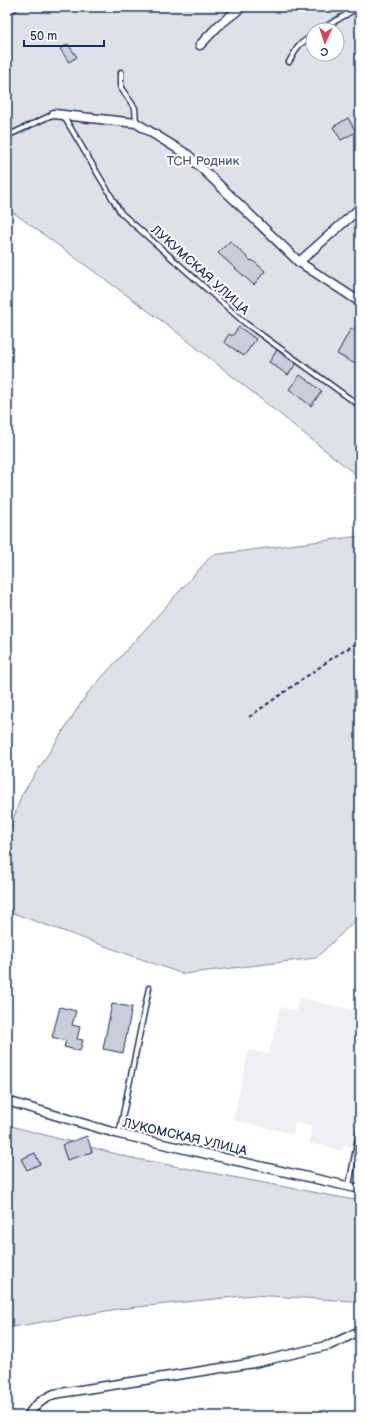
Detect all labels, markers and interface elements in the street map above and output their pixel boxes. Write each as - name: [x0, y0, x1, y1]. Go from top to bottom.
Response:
- scale bar: [24, 22, 104, 48]
- north arrow: [305, 22, 345, 62]
- text: 50 m: [30, 29, 57, 44]
- text: С: [320, 45, 329, 58]
- park label: ТСН Родник: [167, 153, 240, 169]
- street label: ЛУКУМСКАЯ УЛИЦА: [147, 221, 252, 318]
- street label: ЛУКОМСКАЯ УЛИЦА: [120, 1115, 249, 1159]

